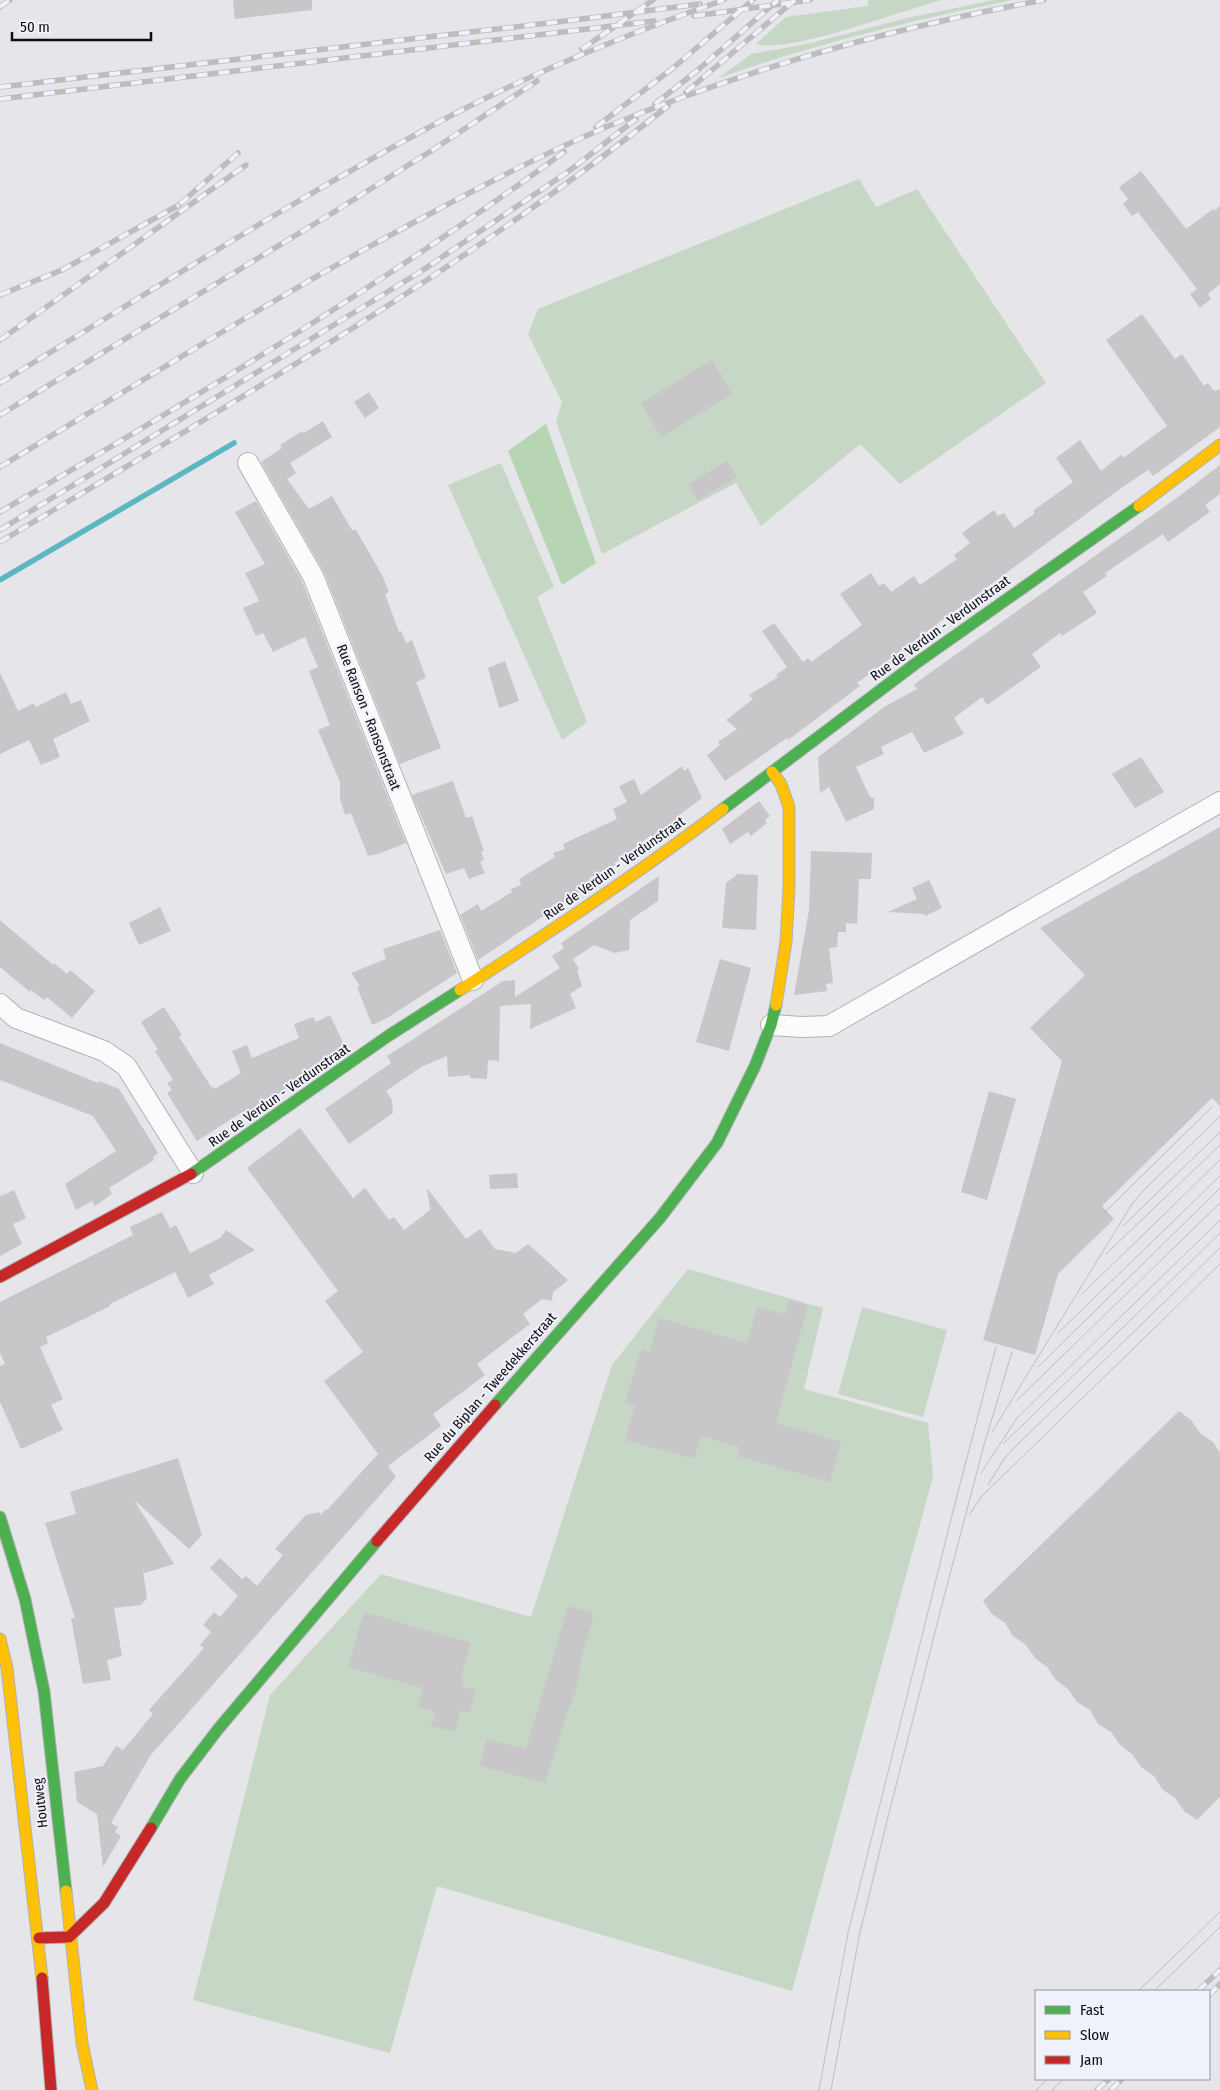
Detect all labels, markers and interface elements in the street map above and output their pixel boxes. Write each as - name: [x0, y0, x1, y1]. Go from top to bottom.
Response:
- scale bar: [12, 10, 151, 42]
- text: 50 m: [20, 18, 50, 36]
- street label: Rue de Verdun - Verdunstraat: [867, 572, 1014, 685]
- street label: Rue Ranson - Ransonstraat: [333, 642, 404, 793]
- street label: Rue de Verdun - Verdunstraat: [540, 813, 689, 924]
- street label: Rue de Verdun - Verdunstraat: [205, 1040, 354, 1151]
- street label: Rue du Biplan - Tweedekkerstraat: [421, 1309, 560, 1466]
- street label: Houtweg: [29, 1777, 52, 1829]
- legend: [1035, 1990, 1210, 2080]
- text: Fast: [1080, 2001, 1104, 2019]
- text: Slow: [1080, 2026, 1109, 2044]
- text: Jam: [1080, 2051, 1103, 2069]

